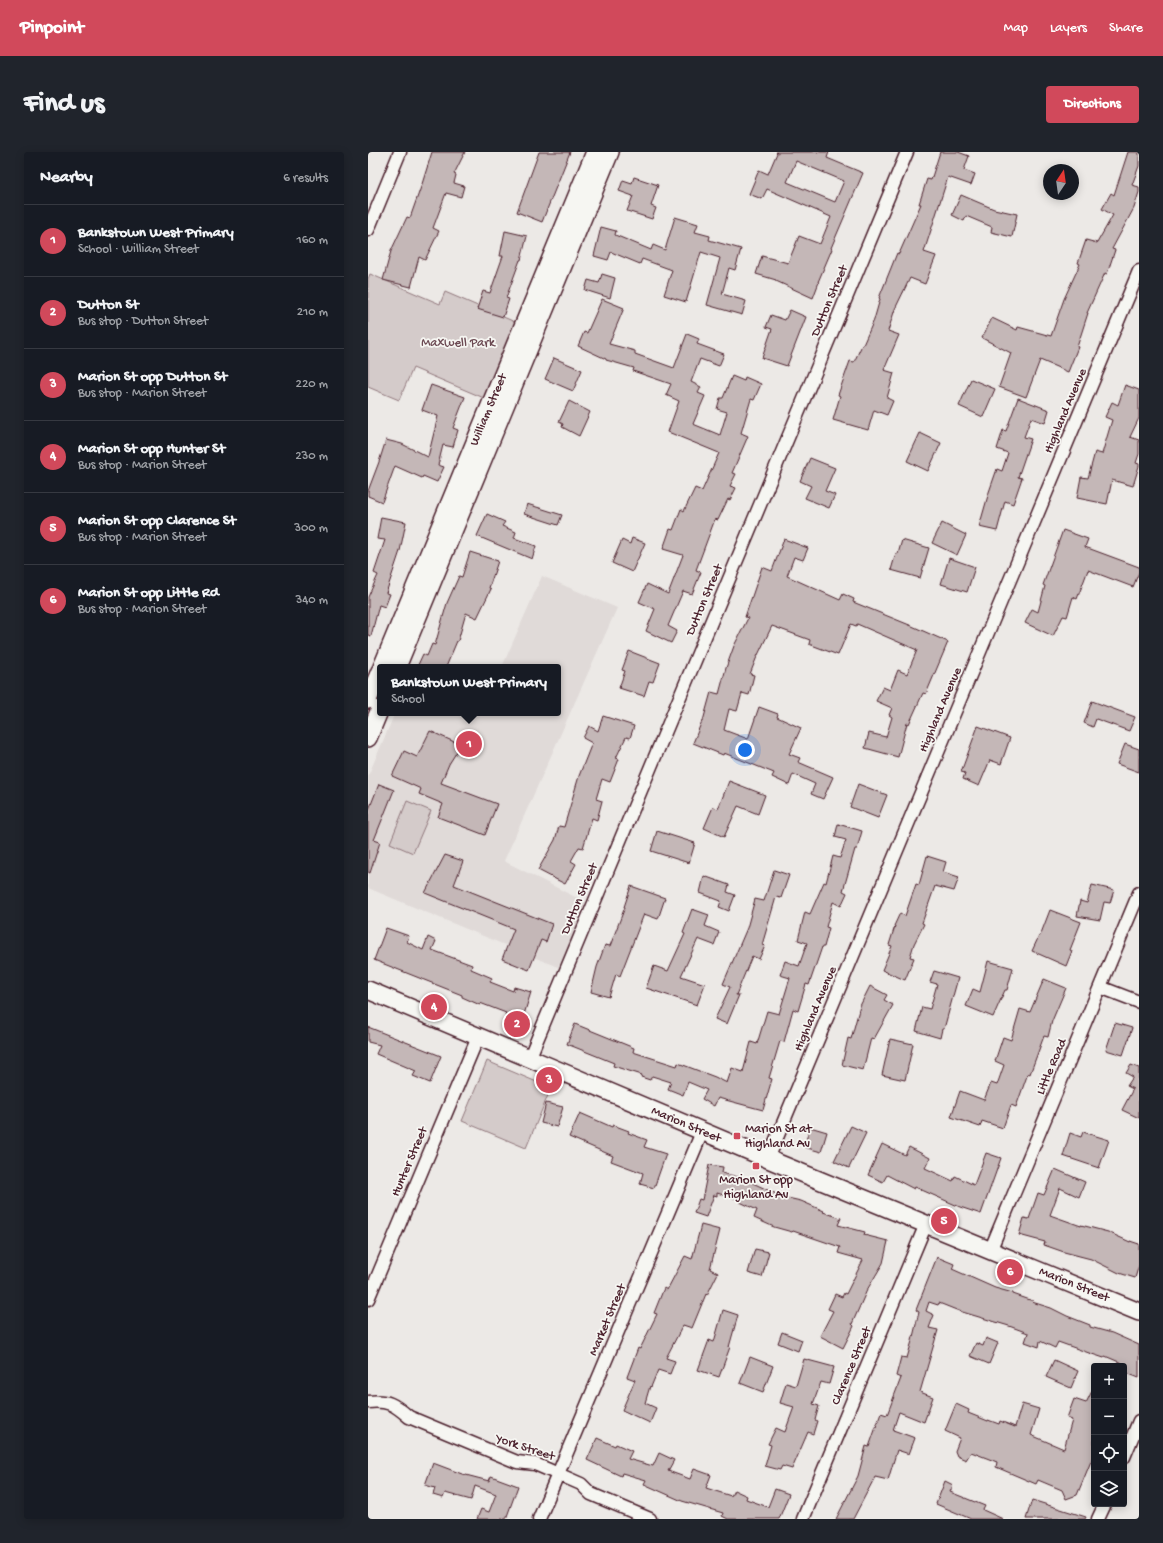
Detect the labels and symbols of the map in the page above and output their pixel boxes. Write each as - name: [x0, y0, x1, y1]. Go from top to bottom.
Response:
- north arrow: [1043, 164, 1079, 200]
- street label: Dutton Street: [808, 262, 852, 340]
- park label: Maxwell Park: [421, 336, 496, 351]
- street label: Highland Avenue: [1041, 366, 1091, 456]
- street label: William Street: [467, 370, 512, 448]
- street label: Dutton Street: [683, 561, 727, 639]
- street label: Highland Avenue: [916, 665, 966, 755]
- pin: 1: [456, 729, 482, 759]
- your location: [735, 740, 755, 760]
- street label: Dutton Street: [558, 860, 602, 938]
- street label: Highland Avenue: [791, 964, 841, 1054]
- pin: 4: [421, 992, 447, 1022]
- pin: 2: [504, 1009, 530, 1039]
- street label: Little Road: [1034, 1036, 1071, 1097]
- pin: 3: [536, 1065, 562, 1095]
- street label: Marion Street: [649, 1104, 725, 1147]
- place label: Marion St at Highland Av: [745, 1122, 813, 1152]
- street label: Hunter Street: [389, 1123, 432, 1199]
- marker: Marion St at Highland Av: [732, 1131, 742, 1141]
- marker: Marion St opp Highland Av: [751, 1161, 761, 1171]
- place label: Marion St opp Highland Av: [719, 1173, 793, 1203]
- pin: 5: [931, 1206, 957, 1236]
- pin: 6: [997, 1257, 1023, 1287]
- street label: Marion Street: [1037, 1264, 1113, 1307]
- street label: Market Street: [586, 1280, 630, 1358]
- street label: Clarence Street: [829, 1323, 876, 1407]
- street label: York Street: [493, 1431, 558, 1465]

